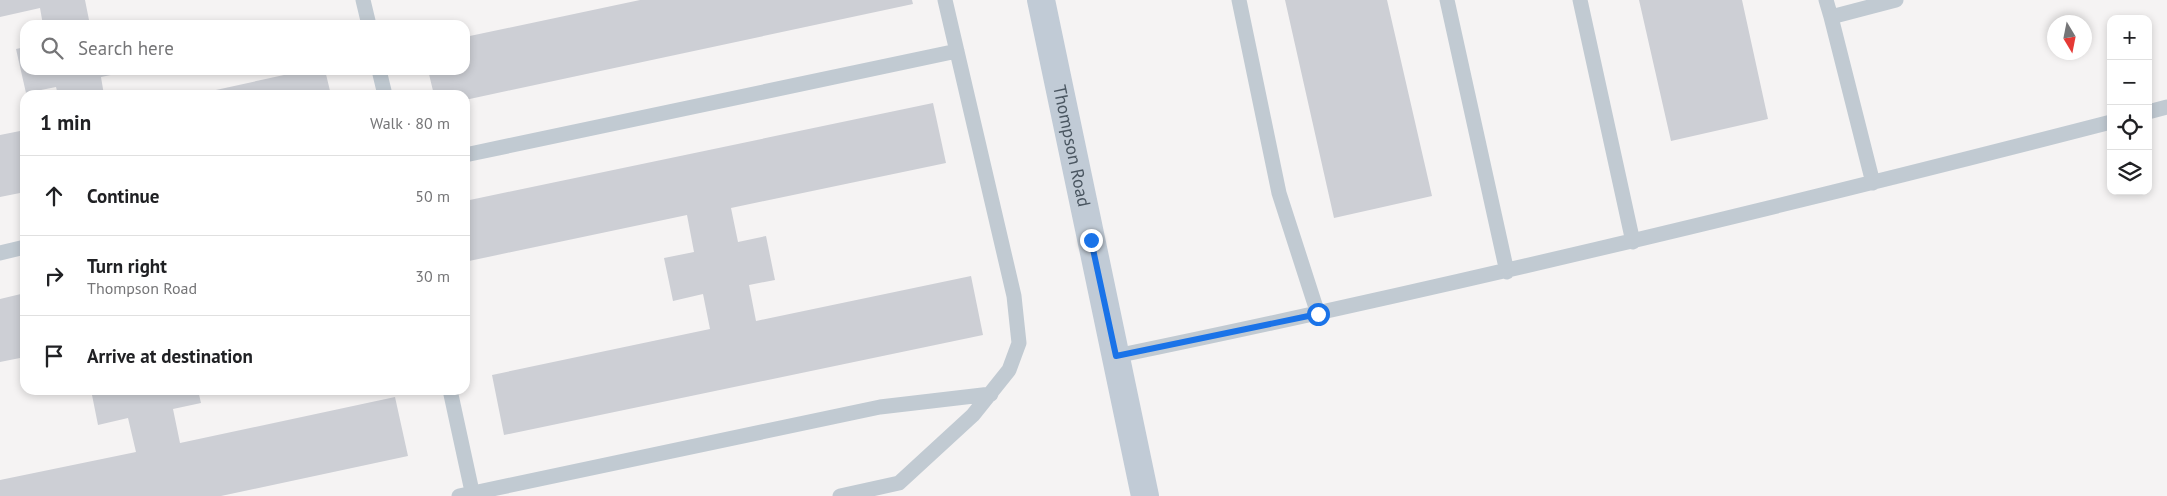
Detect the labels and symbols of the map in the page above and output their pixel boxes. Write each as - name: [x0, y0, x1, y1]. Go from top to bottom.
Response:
- north arrow: [2047, 15, 2092, 60]
- street label: Thompson Road: [1048, 83, 1096, 209]
- route end: [1080, 229, 1103, 252]
- route start: [1307, 303, 1330, 326]

